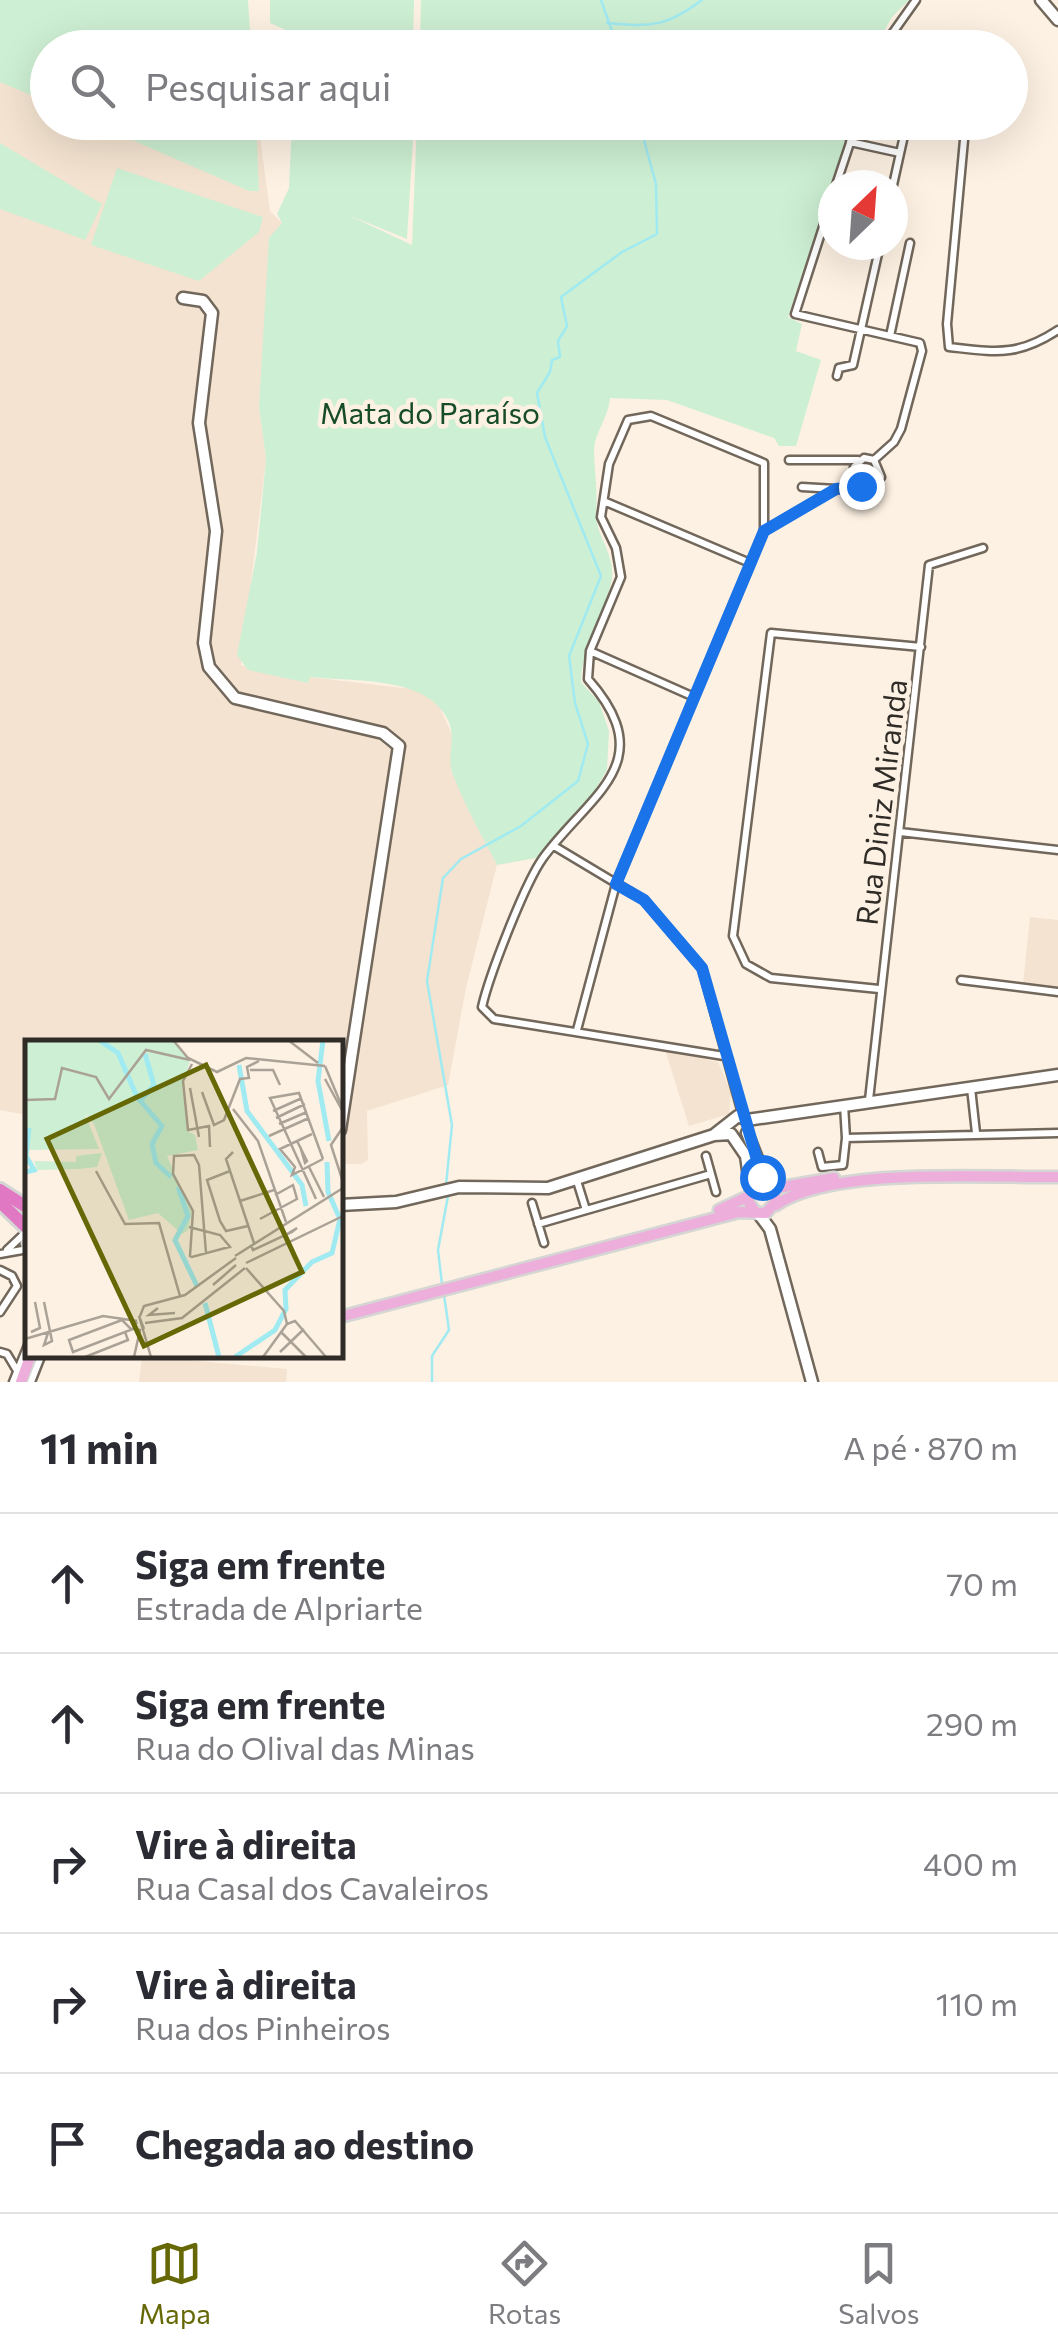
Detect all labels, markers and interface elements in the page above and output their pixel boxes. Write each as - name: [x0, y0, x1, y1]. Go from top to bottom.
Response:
- search box: [30, 30, 1028, 140]
- icon: search: [65, 58, 120, 113]
- text: Pesquisar aqui: [145, 62, 391, 109]
- north arrow: [818, 170, 908, 260]
- park label: Mata do Paraíso: [320, 393, 540, 430]
- route end: [839, 464, 885, 510]
- street label: Rua Diniz Miranda: [847, 677, 913, 927]
- inset map: [25, 1040, 342, 1357]
- route start: [740, 1155, 786, 1201]
- text: 11 min: [40, 1421, 159, 1473]
- text: A pé · 870 m: [843, 1427, 1018, 1467]
- text: Siga em frente: [135, 1540, 385, 1587]
- icon: ahead: [40, 1556, 95, 1611]
- text: 70 m: [946, 1563, 1018, 1603]
- text: Estrada de Alpriarte: [135, 1587, 423, 1627]
- text: Siga em frente: [135, 1680, 385, 1727]
- icon: ahead: [40, 1696, 95, 1751]
- text: 290 m: [926, 1703, 1018, 1743]
- text: Rua do Olival das Minas: [135, 1727, 475, 1767]
- text: Vire à direita: [135, 1820, 357, 1867]
- icon: right: [40, 1836, 95, 1891]
- text: 400 m: [923, 1843, 1018, 1883]
- text: Rua Casal dos Cavaleiros: [135, 1867, 489, 1907]
- text: Vire à direita: [135, 1960, 357, 2007]
- icon: right: [40, 1976, 95, 2031]
- text: 110 m: [936, 1983, 1018, 2023]
- text: Rua dos Pinheiros: [135, 2007, 391, 2047]
- icon: arrive: [40, 2116, 95, 2171]
- text: Chegada ao destino: [135, 2120, 474, 2167]
- tab: Mapa: [139, 2236, 211, 2330]
- tab: Rotas: [488, 2236, 561, 2330]
- tab: Salvos: [838, 2236, 919, 2330]

